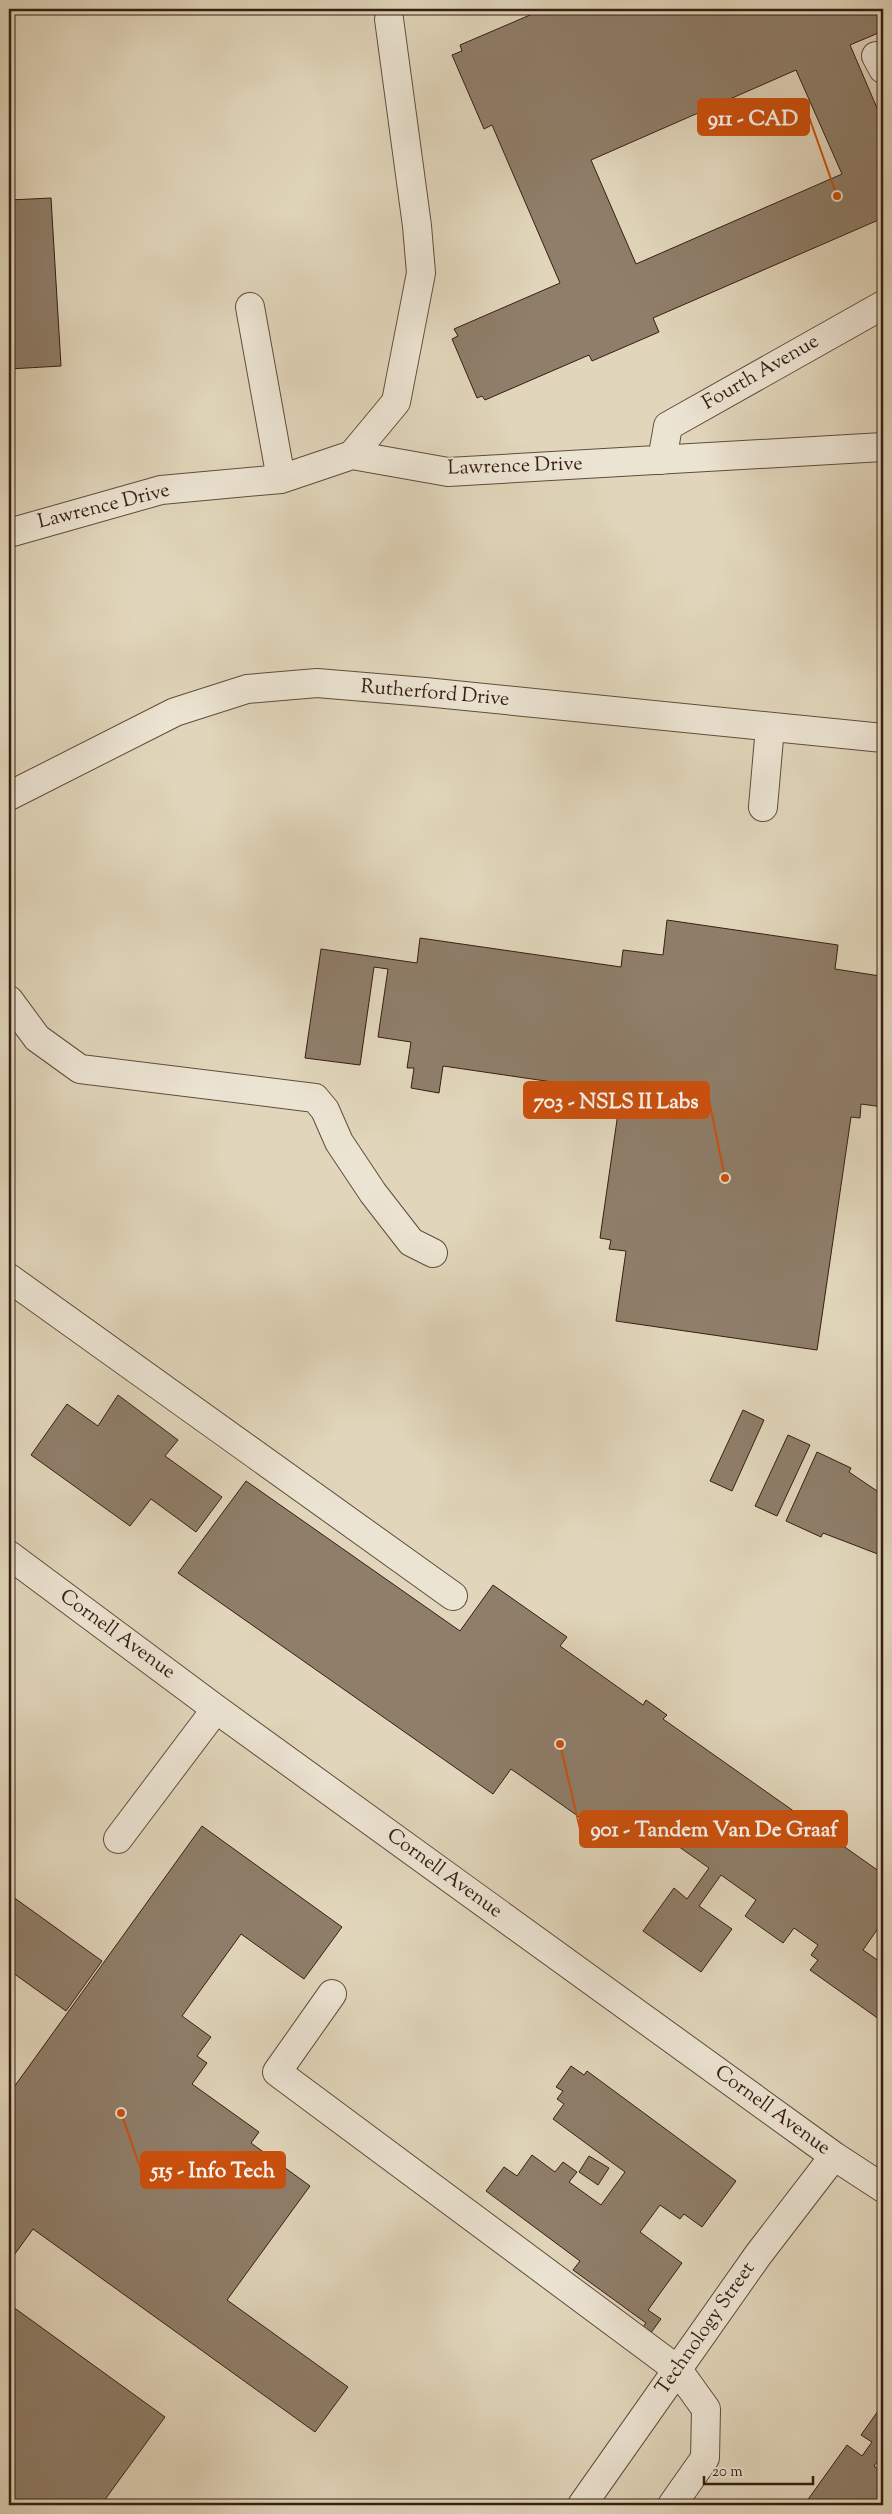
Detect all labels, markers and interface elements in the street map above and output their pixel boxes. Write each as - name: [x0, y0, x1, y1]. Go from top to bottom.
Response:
- callout: 911 - CAD: [698, 99, 809, 135]
- text: 911 - CAD: [708, 105, 799, 135]
- street label: Fourth Avenue: [697, 328, 825, 418]
- street label: Lawrence Drive: [447, 450, 583, 484]
- street label: Lawrence Drive: [35, 477, 173, 537]
- street label: Rutherford Drive: [359, 673, 511, 715]
- callout: 703 - NSLS II Labs: [524, 1082, 709, 1118]
- text: 703 - NSLS II Labs: [534, 1088, 698, 1118]
- street label: Cornell Avenue: [53, 1583, 181, 1687]
- callout: 901 - Tandem Van De Graaf: [580, 1811, 847, 1847]
- text: 901 - Tandem Van De Graaf: [590, 1816, 839, 1846]
- street label: Cornell Avenue: [380, 1822, 508, 1926]
- street label: Cornell Avenue: [708, 2059, 836, 2163]
- callout: 515 - Info Tech: [141, 2152, 285, 2188]
- text: 515 - Info Tech: [149, 2157, 276, 2187]
- street label: Technology Street: [649, 2256, 763, 2401]
- scale bar: [704, 2454, 813, 2486]
- text: 20 m: [712, 2462, 743, 2483]

